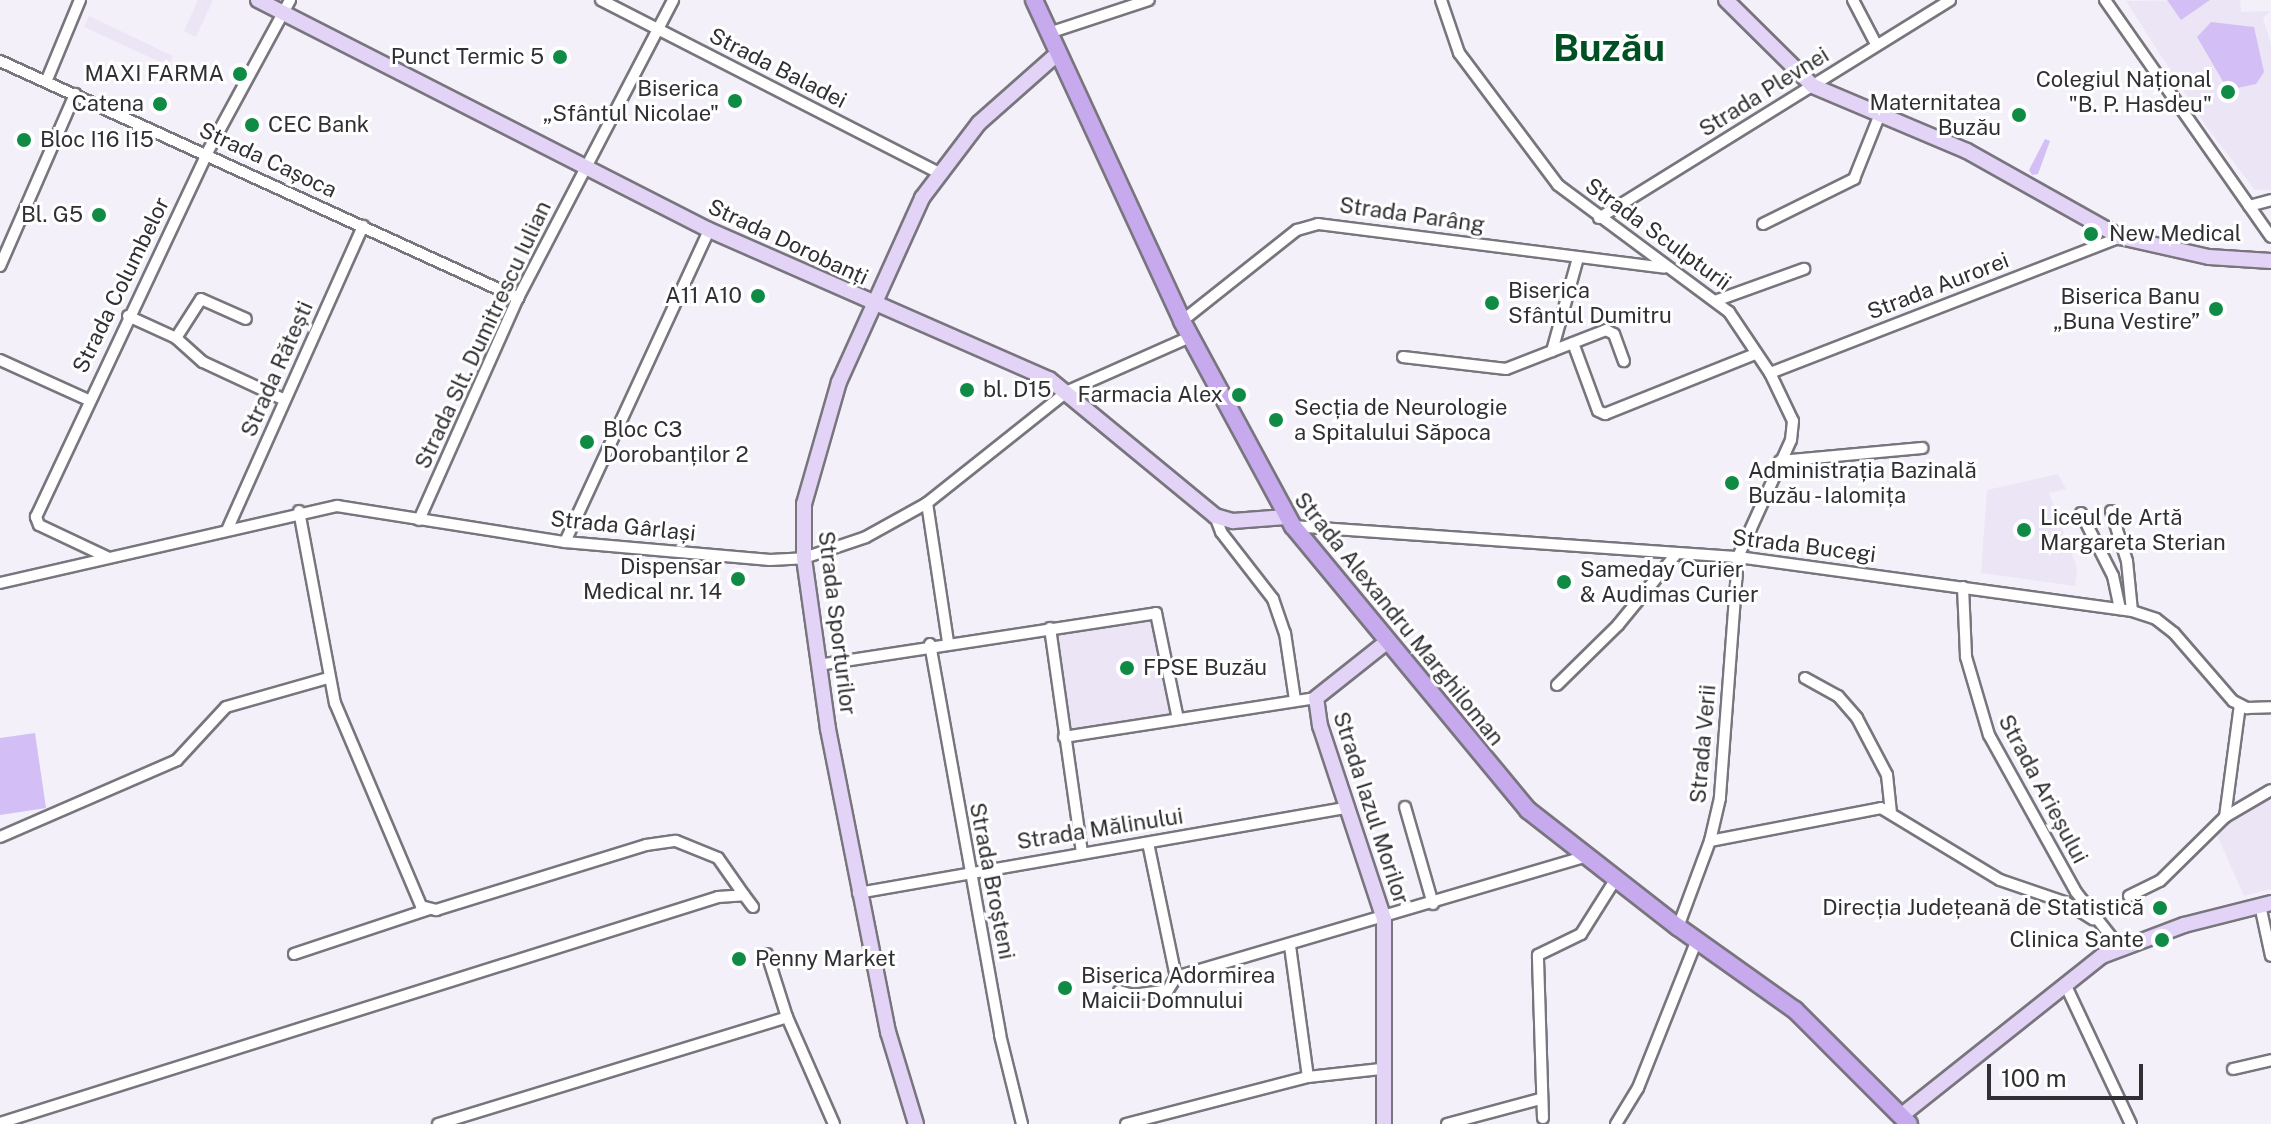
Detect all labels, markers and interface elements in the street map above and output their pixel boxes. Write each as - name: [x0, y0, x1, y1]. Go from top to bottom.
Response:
- street label: Strada Baladei: [705, 22, 851, 114]
- district label: Buzău: [1553, 25, 1665, 71]
- street label: Strada Plevnei: [1694, 42, 1834, 142]
- place label: Punct Termic 5: [391, 44, 544, 70]
- marker: Punct Termic 5: [551, 48, 569, 66]
- place label: MAXI FARMA: [84, 61, 224, 87]
- marker: MAXI FARMA: [231, 65, 249, 83]
- place label: Colegiul Național "B. P. Hasdeu": [2036, 66, 2212, 118]
- place label: Biserica „Sfântul Nicolae": [543, 75, 719, 126]
- marker: Colegiul Național "B. P. Hasdeu": [2219, 83, 2237, 101]
- place label: Maternitatea Buzău: [1870, 89, 2001, 140]
- place label: Catena: [72, 91, 144, 117]
- marker: Biserica „Sfântul Nicolae": [726, 92, 744, 110]
- marker: Catena: [151, 95, 169, 113]
- marker: Maternitatea Buzău: [2008, 104, 2030, 126]
- place label: CEC Bank: [268, 112, 369, 138]
- marker: CEC Bank: [243, 116, 261, 134]
- street label: Strada Cașoca: [195, 117, 341, 203]
- place label: Bloc I16 I15: [40, 127, 154, 153]
- marker: Bloc I16 I15: [15, 131, 33, 149]
- street label: Strada Sculpturii: [1580, 172, 1736, 296]
- street label: Strada Parâng: [1338, 192, 1486, 238]
- street label: Strada Columbelor: [67, 193, 175, 377]
- street label: Strada Dorobanți: [704, 193, 872, 291]
- street label: Strada Slt. Dumitrescu Iulian: [409, 197, 557, 473]
- place label: Bl. G5: [21, 202, 83, 228]
- marker: Bl. G5: [90, 206, 108, 224]
- place label: New Medical: [2109, 221, 2241, 247]
- marker: New Medical: [2080, 223, 2102, 245]
- street label: Strada Aurorei: [1864, 247, 2012, 325]
- place label: Biserica Sfântul Dumitru: [1508, 277, 1672, 328]
- place label: A11 A10: [665, 283, 742, 309]
- place label: Biserica Banu „Buna Vestire”: [2053, 283, 2200, 334]
- marker: A11 A10: [749, 287, 767, 305]
- marker: Biserica Sfântul Dumitru: [1483, 294, 1501, 312]
- street label: Strada Rătești: [235, 297, 319, 441]
- marker: Biserica Banu „Buna Vestire”: [2207, 300, 2225, 318]
- place label: bl. D15: [983, 377, 1052, 403]
- marker: bl. D15: [958, 381, 976, 399]
- place label: Farmacia Alex: [1078, 382, 1223, 408]
- marker: Farmacia Alex: [1230, 386, 1248, 404]
- place label: Secția de Neurologie a Spitalului Săpoca: [1294, 394, 1508, 446]
- marker: Secția de Neurologie a Spitalului Săpoca: [1265, 409, 1287, 431]
- place label: Bloc C3 Dorobanților 2: [603, 416, 749, 468]
- marker: Bloc C3 Dorobanților 2: [578, 433, 596, 451]
- place label: Administrația Bazinală Buzău - Ialomița: [1748, 457, 1977, 508]
- marker: Administrația Bazinală Buzău - Ialomița: [1723, 474, 1741, 492]
- street label: Strada Alexandru Marghiloman: [1289, 487, 1509, 751]
- place label: Liceul de Artă Margareta Sterian: [2040, 504, 2226, 556]
- street label: Strada Gârlași: [549, 505, 697, 547]
- marker: Liceul de Artă Margareta Sterian: [2015, 521, 2033, 539]
- street label: Strada Bucegi: [1731, 524, 1877, 568]
- street label: Strada Sporturilor: [813, 530, 861, 716]
- place label: Dispensar Medical nr. 14: [583, 553, 722, 604]
- place label: Sameday Curier & Audimas Curier: [1580, 556, 1759, 608]
- marker: Dispensar Medical nr. 14: [729, 570, 747, 588]
- marker: Sameday Curier & Audimas Curier: [1555, 573, 1573, 591]
- place label: FPSE Buzău: [1143, 655, 1267, 681]
- marker: FPSE Buzău: [1118, 659, 1136, 677]
- street label: Strada Verii: [1685, 683, 1721, 805]
- street label: Strada Iazul Morilor: [1327, 708, 1415, 908]
- street label: Strada Arieșului: [1993, 710, 2093, 868]
- street label: Strada Broșteni: [964, 800, 1020, 962]
- street label: Strada Mălinului: [1015, 803, 1185, 855]
- place label: Direcția Județeană de Statistică: [1822, 895, 2144, 921]
- marker: Direcția Județeană de Statistică: [2151, 899, 2169, 917]
- place label: Clinica Sante: [2009, 927, 2144, 953]
- marker: Clinica Sante: [2151, 929, 2173, 951]
- place label: Penny Market: [755, 946, 896, 972]
- marker: Penny Market: [730, 950, 748, 968]
- place label: Biserica Adormirea Maicii Domnului: [1081, 962, 1275, 1014]
- marker: Biserica Adormirea Maicii Domnului: [1056, 979, 1074, 997]
- scale bar: [1991, 1048, 2147, 1098]
- text: 100 m: [2001, 1064, 2067, 1092]

